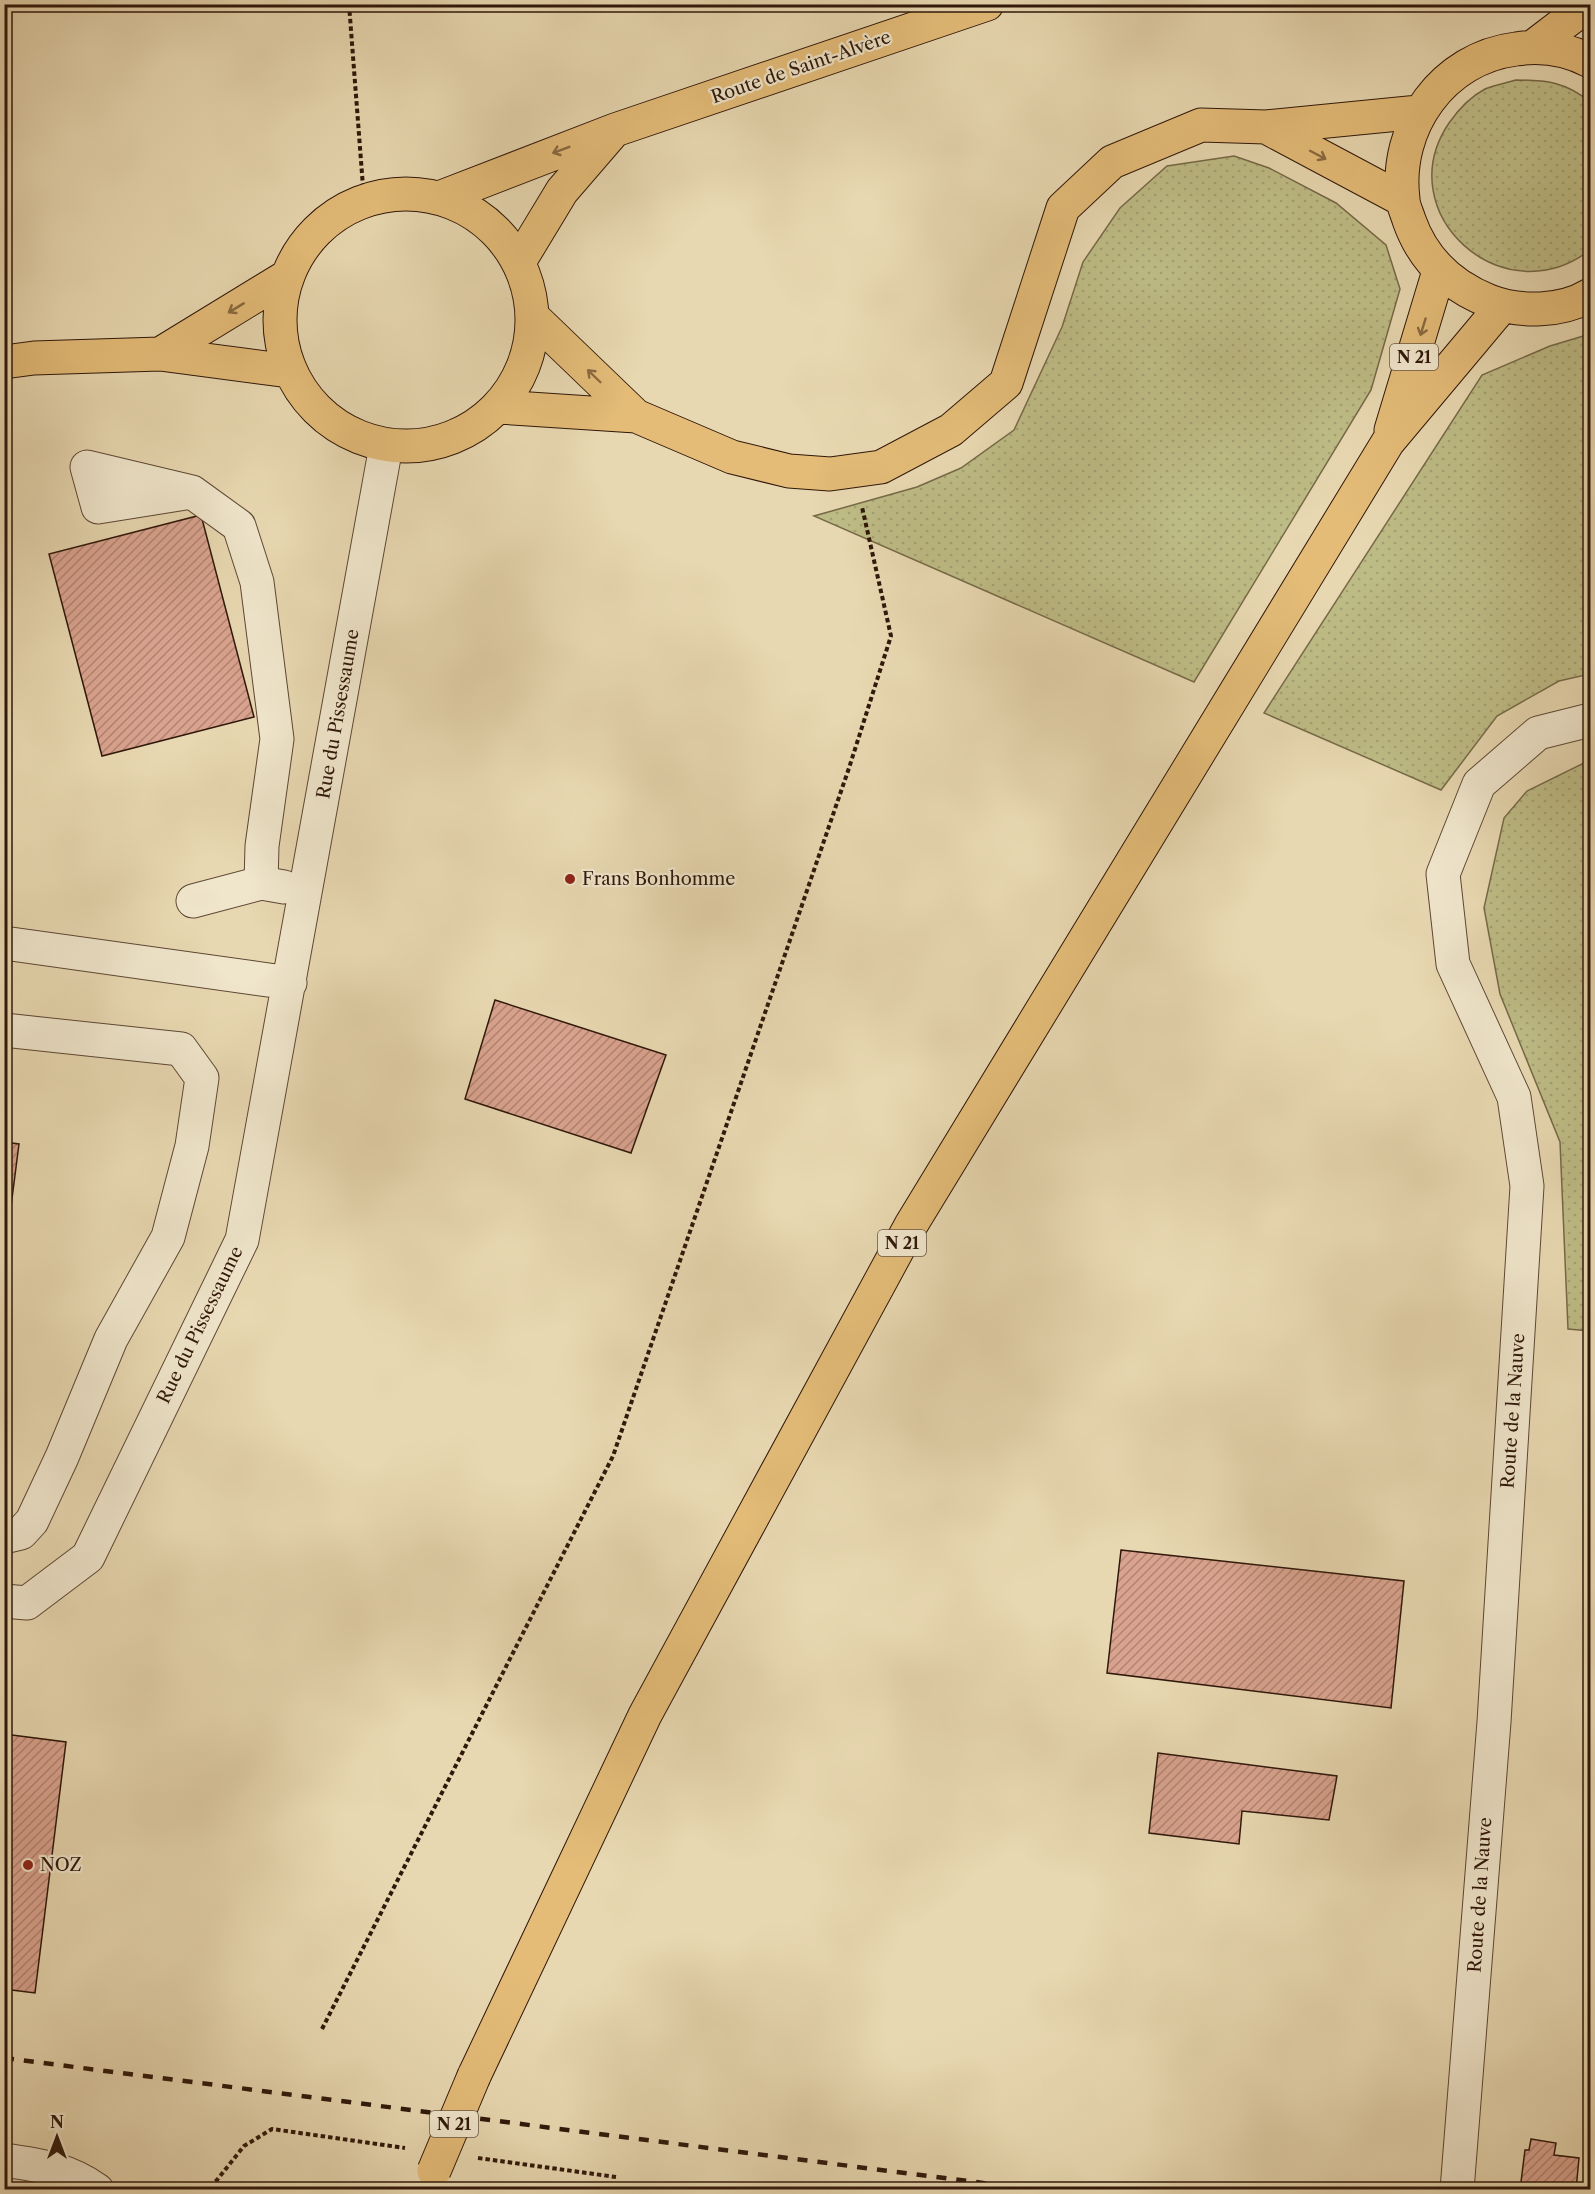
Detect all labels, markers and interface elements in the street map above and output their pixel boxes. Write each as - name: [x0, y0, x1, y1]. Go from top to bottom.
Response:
- street label: Route de Saint-Alvère: [708, 26, 894, 108]
- one-way arrow: [552, 146, 571, 157]
- one-way arrow: [1308, 149, 1326, 161]
- one-way arrow: [228, 302, 245, 314]
- one-way arrow: [1416, 317, 1427, 336]
- road number: N 21: [1390, 344, 1438, 370]
- one-way arrow: [587, 368, 602, 383]
- street label: Rue du Pissessaume: [312, 627, 364, 801]
- place label: Frans Bonhomme: [582, 868, 735, 890]
- marker: Frans Bonhomme: [563, 872, 577, 886]
- road number: N 21: [878, 1230, 926, 1256]
- street label: Rue du Pissessaume: [152, 1243, 248, 1407]
- street label: Route de la Nauve: [1497, 1333, 1529, 1489]
- street label: Route de la Nauve: [1464, 1817, 1496, 1973]
- place label: NOZ: [40, 1854, 82, 1876]
- marker: NOZ: [21, 1858, 35, 1872]
- north arrow: [27, 2107, 87, 2167]
- road number: N 21: [430, 2111, 478, 2137]
- text: N: [50, 2112, 64, 2132]

